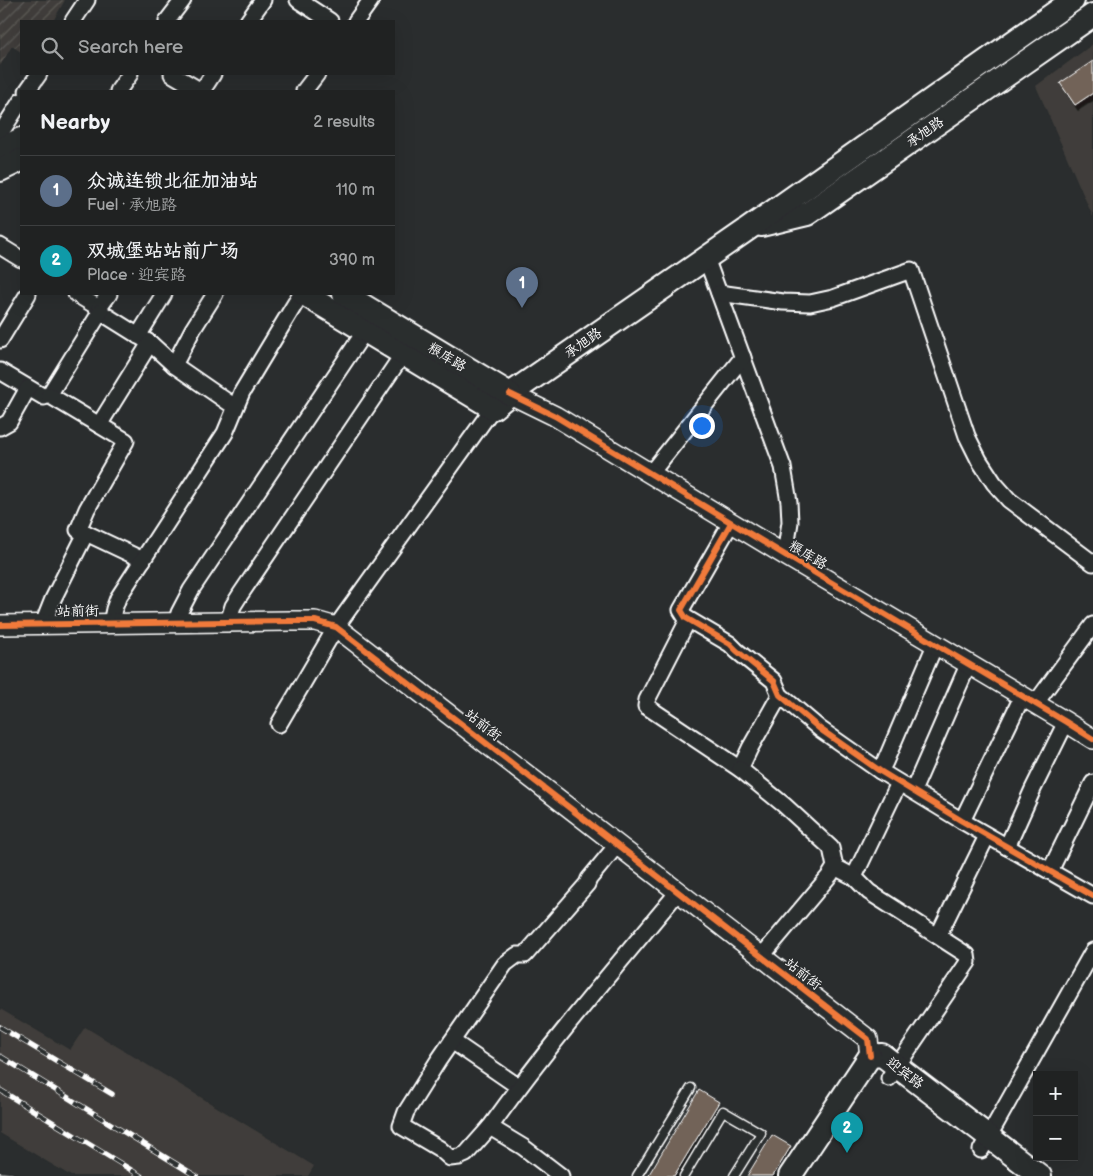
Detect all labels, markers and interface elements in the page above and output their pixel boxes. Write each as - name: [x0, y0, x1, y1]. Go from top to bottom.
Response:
- search box: [20, 20, 395, 75]
- icon: search: [38, 34, 66, 62]
- text: Search here: [78, 36, 183, 59]
- text: Nearby: [40, 110, 110, 135]
- text: 2 results: [313, 113, 375, 132]
- street label: 承旭路: [903, 113, 947, 151]
- text: 众诚连锁北征加油站: [87, 170, 258, 193]
- text: 1: [53, 181, 59, 200]
- text: 110 m: [336, 181, 375, 200]
- text: Fuel · 承旭路: [87, 196, 177, 215]
- text: 双城堡站站前广场: [87, 240, 239, 263]
- text: 2: [51, 251, 61, 270]
- text: 390 m: [329, 251, 375, 270]
- text: Place · 迎宾路: [87, 266, 186, 285]
- pin: 1: [506, 267, 538, 308]
- street label: 承旭路: [561, 324, 605, 362]
- street label: 粮库路: [425, 339, 469, 375]
- your location: [689, 413, 715, 439]
- street label: 粮库路: [786, 537, 830, 573]
- street label: 站前街: [57, 602, 99, 620]
- street label: 站前街: [461, 705, 505, 745]
- street label: 站前街: [781, 954, 825, 994]
- street label: 迎宾路: [883, 1054, 927, 1092]
- map controls: [1033, 1071, 1078, 1161]
- button: +: [1033, 1071, 1078, 1116]
- pin: 2: [831, 1112, 863, 1153]
- button: −: [1033, 1116, 1078, 1161]

